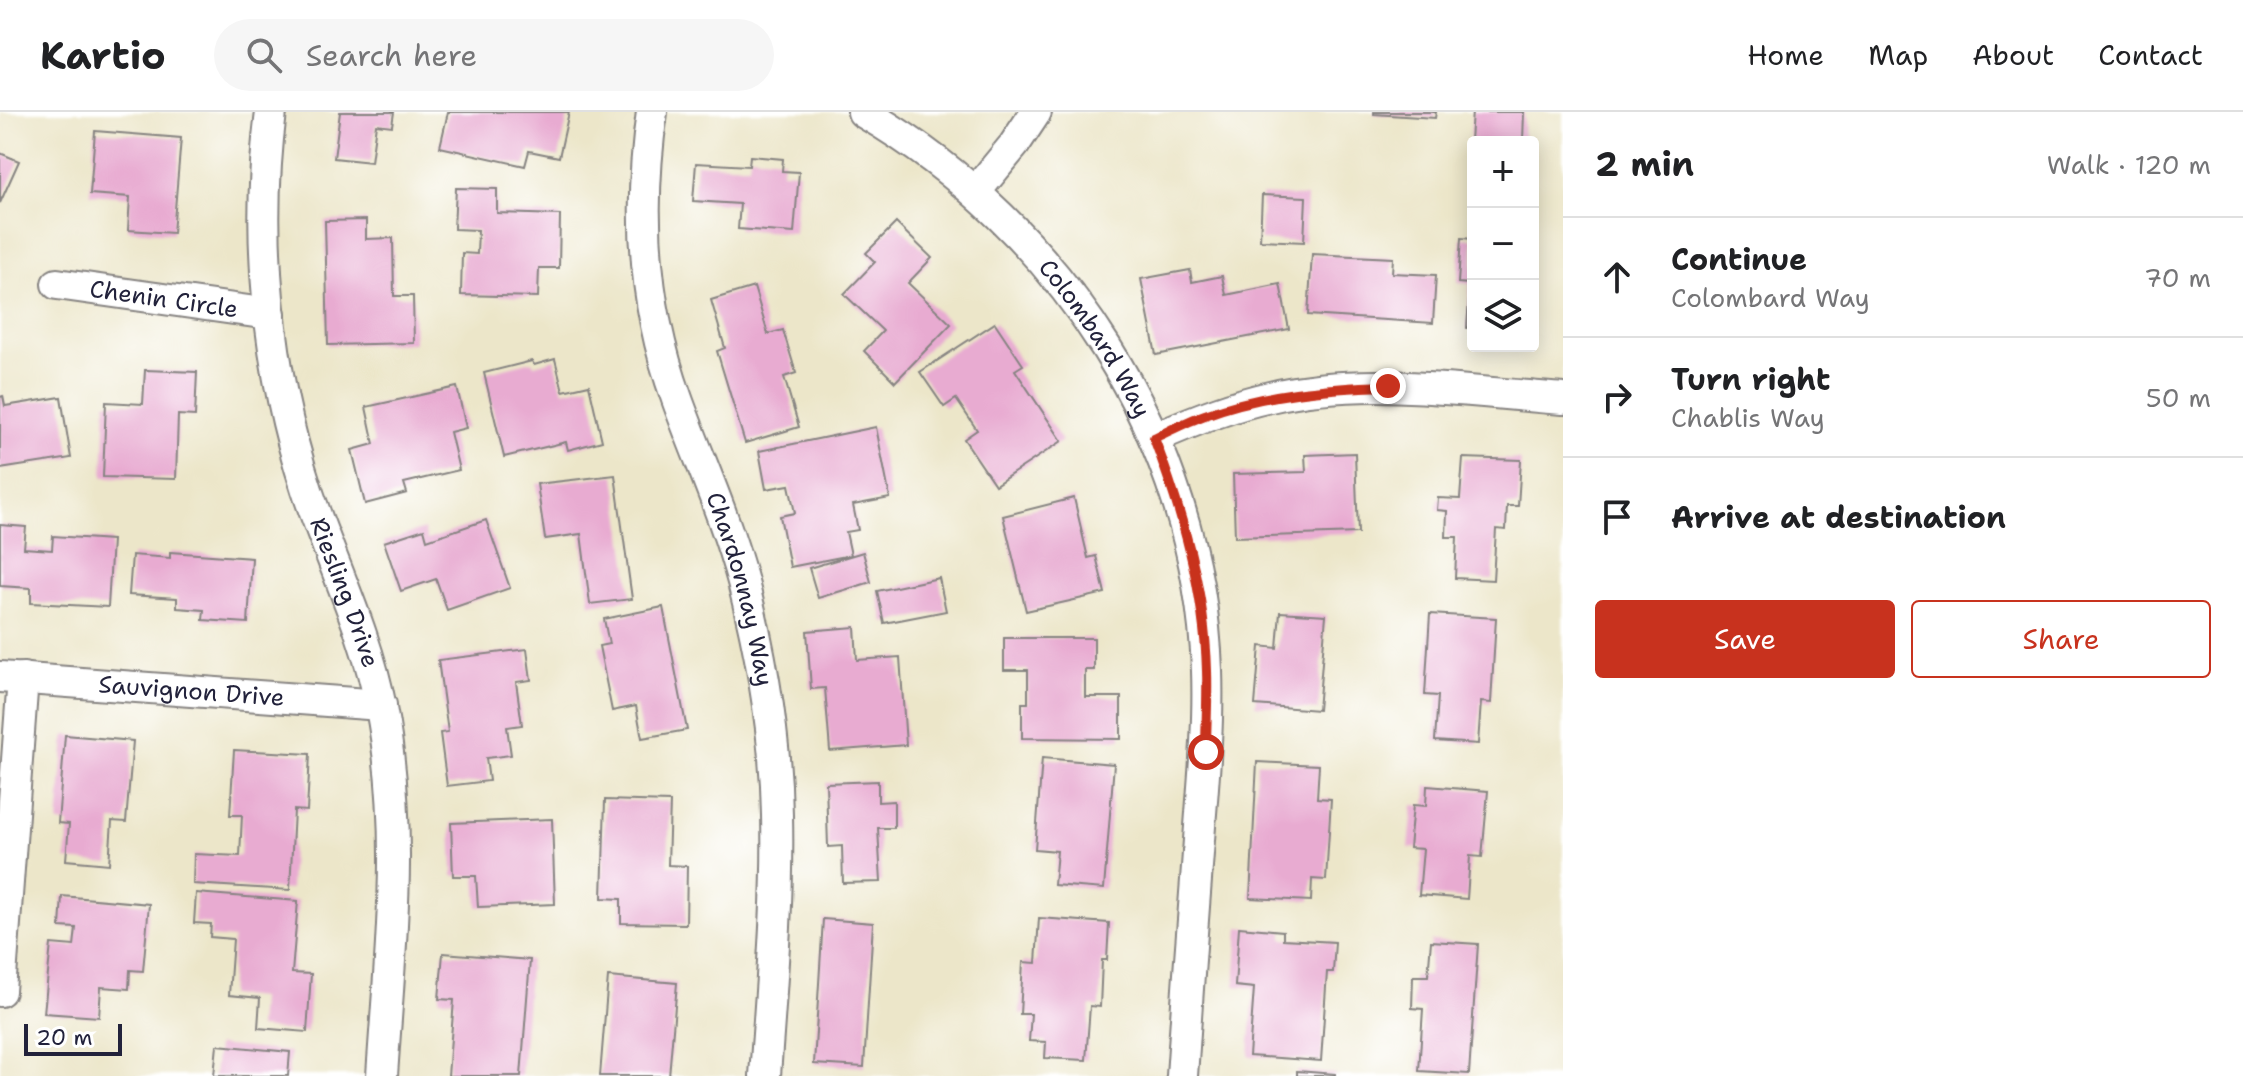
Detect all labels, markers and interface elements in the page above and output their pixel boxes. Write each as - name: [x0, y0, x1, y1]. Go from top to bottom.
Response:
- search box: [214, 19, 774, 91]
- text: Kartio: [40, 30, 166, 81]
- icon: search: [242, 33, 286, 77]
- text: Search here: [306, 35, 477, 76]
- text: Home: [1747, 36, 1824, 74]
- text: Map: [1868, 36, 1928, 74]
- text: About: [1972, 36, 2054, 74]
- text: Contact: [2098, 36, 2203, 74]
- map controls: [1467, 136, 1539, 352]
- button: +: [1467, 136, 1539, 208]
- text: 2 min: [1595, 141, 1694, 187]
- text: Walk · 120 m: [2047, 147, 2211, 182]
- button: −: [1467, 208, 1539, 280]
- text: Continue: [1671, 239, 1807, 280]
- street label: Colombard Way: [1031, 252, 1158, 423]
- icon: ahead: [1595, 255, 1639, 299]
- text: 70 m: [2144, 260, 2211, 295]
- street label: Chenin Circle: [88, 273, 240, 325]
- button: layers: [1467, 280, 1539, 352]
- text: Colombard Way: [1671, 280, 1870, 315]
- text: Turn right: [1671, 359, 1830, 400]
- route end: [1370, 368, 1406, 404]
- icon: right: [1595, 375, 1639, 419]
- text: 50 m: [2146, 380, 2211, 415]
- text: Chablis Way: [1671, 400, 1825, 435]
- street label: Chardonnay Way: [698, 488, 781, 689]
- icon: arrive: [1595, 495, 1639, 539]
- text: Arrive at destination: [1671, 497, 2006, 538]
- street label: Riesling Drive: [302, 513, 387, 671]
- button: Save: [1595, 600, 1895, 678]
- button: Share: [1911, 600, 2211, 678]
- street label: Sauvignon Drive: [97, 668, 286, 714]
- route start: [1188, 734, 1224, 770]
- scale bar: [24, 1020, 122, 1056]
- text: 20 m: [36, 1023, 93, 1052]

